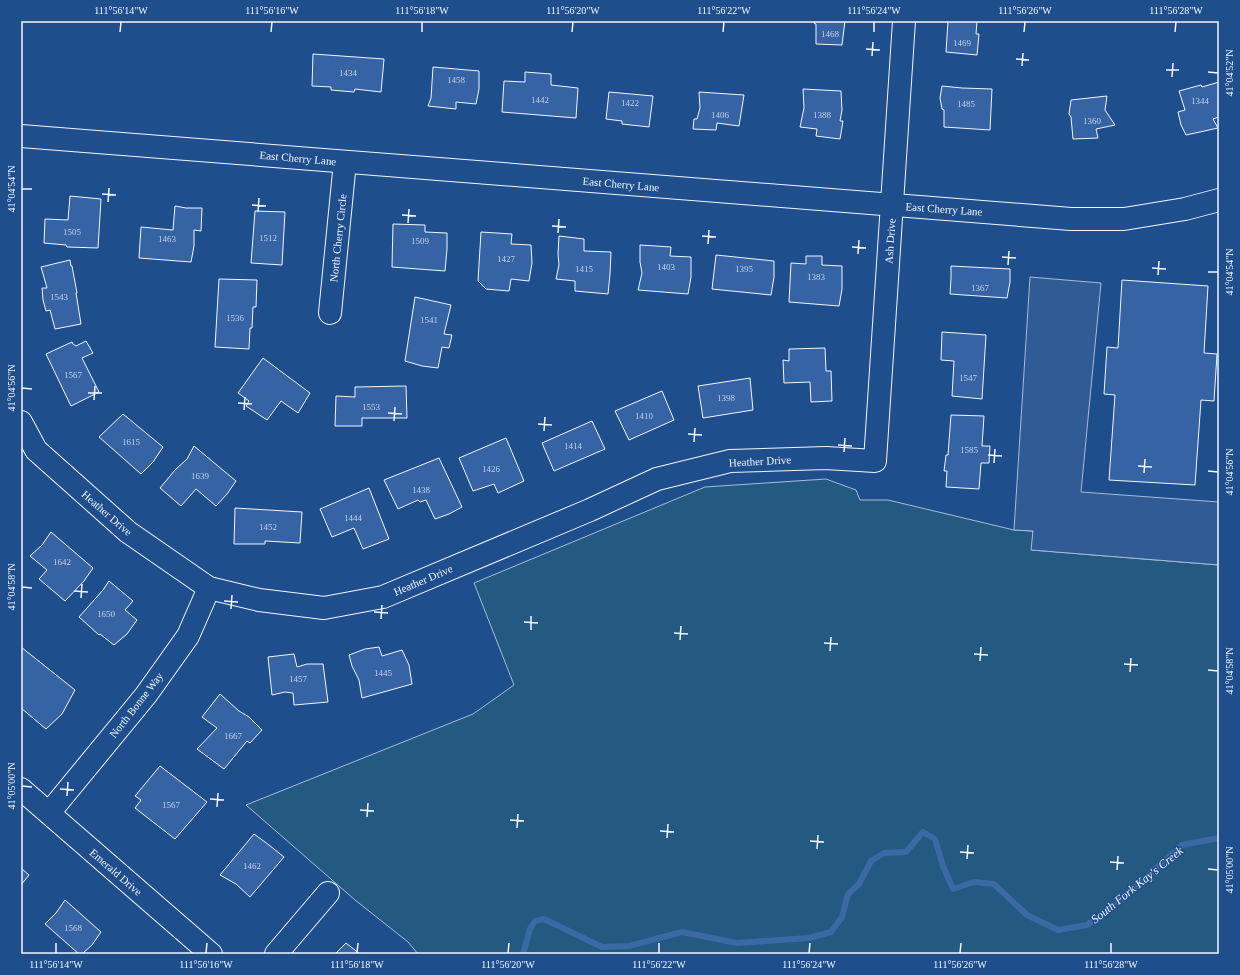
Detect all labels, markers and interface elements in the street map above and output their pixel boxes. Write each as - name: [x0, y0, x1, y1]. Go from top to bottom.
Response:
- text: 111°56'14"W: [94, 5, 148, 16]
- text: 111°56'16"W: [245, 5, 299, 16]
- text: 111°56'18"W: [395, 5, 449, 16]
- text: 111°56'20"W: [546, 5, 600, 16]
- text: 111°56'22"W: [697, 5, 751, 16]
- text: 111°56'24"W: [847, 5, 901, 16]
- text: 111°56'26"W: [998, 5, 1052, 16]
- text: 111°56'28"W: [1149, 5, 1203, 16]
- house number: 1468: [821, 29, 840, 39]
- house number: 1469: [953, 38, 972, 48]
- text: 41°04'52"N: [1224, 49, 1235, 97]
- house number: 1434: [339, 68, 358, 78]
- house number: 1458: [447, 75, 466, 85]
- house number: 1442: [531, 95, 549, 105]
- house number: 1344: [1191, 96, 1210, 106]
- house number: 1422: [621, 98, 639, 108]
- house number: 1485: [957, 99, 976, 109]
- house number: 1406: [711, 110, 730, 120]
- house number: 1388: [813, 110, 832, 120]
- house number: 1360: [1083, 116, 1102, 126]
- street label: East Cherry Lane: [259, 149, 337, 167]
- text: 41°04'54"N: [6, 165, 17, 213]
- street label: East Cherry Lane: [582, 175, 660, 193]
- street label: North Cherry Circle: [327, 193, 349, 283]
- street label: East Cherry Lane: [905, 200, 983, 218]
- street label: Ash Drive: [882, 218, 898, 264]
- house number: 1505: [63, 227, 82, 237]
- house number: 1512: [259, 233, 277, 243]
- house number: 1463: [158, 234, 177, 244]
- house number: 1509: [411, 236, 430, 246]
- text: 41°04'54"N: [1224, 248, 1235, 296]
- house number: 1427: [497, 254, 516, 264]
- house number: 1403: [657, 262, 676, 272]
- house number: 1415: [575, 264, 594, 274]
- house number: 1395: [735, 264, 754, 274]
- house number: 1383: [807, 272, 826, 282]
- house number: 1367: [971, 283, 990, 293]
- house number: 1543: [50, 292, 69, 302]
- house number: 1536: [226, 313, 245, 323]
- house number: 1541: [420, 315, 438, 325]
- text: 41°04'56"N: [6, 364, 17, 412]
- house number: 1567: [64, 370, 83, 380]
- house number: 1547: [959, 373, 978, 383]
- house number: 1398: [717, 393, 736, 403]
- house number: 1553: [362, 402, 381, 412]
- house number: 1410: [635, 411, 654, 421]
- house number: 1615: [122, 437, 141, 447]
- house number: 1414: [564, 441, 583, 451]
- house number: 1585: [960, 445, 979, 455]
- text: 41°04'56"N: [1224, 448, 1235, 496]
- street label: Heather Drive: [728, 453, 792, 469]
- house number: 1426: [482, 464, 501, 474]
- house number: 1639: [191, 471, 210, 481]
- house number: 1438: [412, 485, 431, 495]
- street label: Heather Drive: [79, 488, 135, 538]
- house number: 1444: [344, 513, 363, 523]
- house number: 1452: [259, 522, 277, 532]
- house number: 1642: [53, 557, 71, 567]
- street label: Heather Drive: [392, 562, 454, 598]
- text: 41°04'58"N: [6, 563, 17, 611]
- house number: 1650: [97, 609, 116, 619]
- text: 41°04'58"N: [1224, 647, 1235, 695]
- house number: 1445: [374, 668, 393, 678]
- street label: North Bonne Way: [107, 670, 166, 740]
- house number: 1457: [289, 674, 308, 684]
- house number: 1667: [224, 731, 243, 741]
- text: 41°05'00"N: [6, 762, 17, 810]
- house number: 1567: [162, 800, 181, 810]
- water label: South Fork Kay's Creek: [1088, 843, 1186, 926]
- street label: Emerald Drive: [88, 846, 145, 898]
- text: 41°05'00"N: [1224, 846, 1235, 894]
- house number: 1462: [243, 861, 261, 871]
- house number: 1568: [64, 923, 83, 933]
- text: 111°56'14"W: [29, 959, 83, 970]
- text: 111°56'16"W: [179, 959, 233, 970]
- text: 111°56'18"W: [330, 959, 384, 970]
- text: 111°56'20"W: [481, 959, 535, 970]
- text: 111°56'22"W: [632, 959, 686, 970]
- text: 111°56'24"W: [782, 959, 836, 970]
- text: 111°56'26"W: [933, 959, 987, 970]
- text: 111°56'28"W: [1084, 959, 1138, 970]

